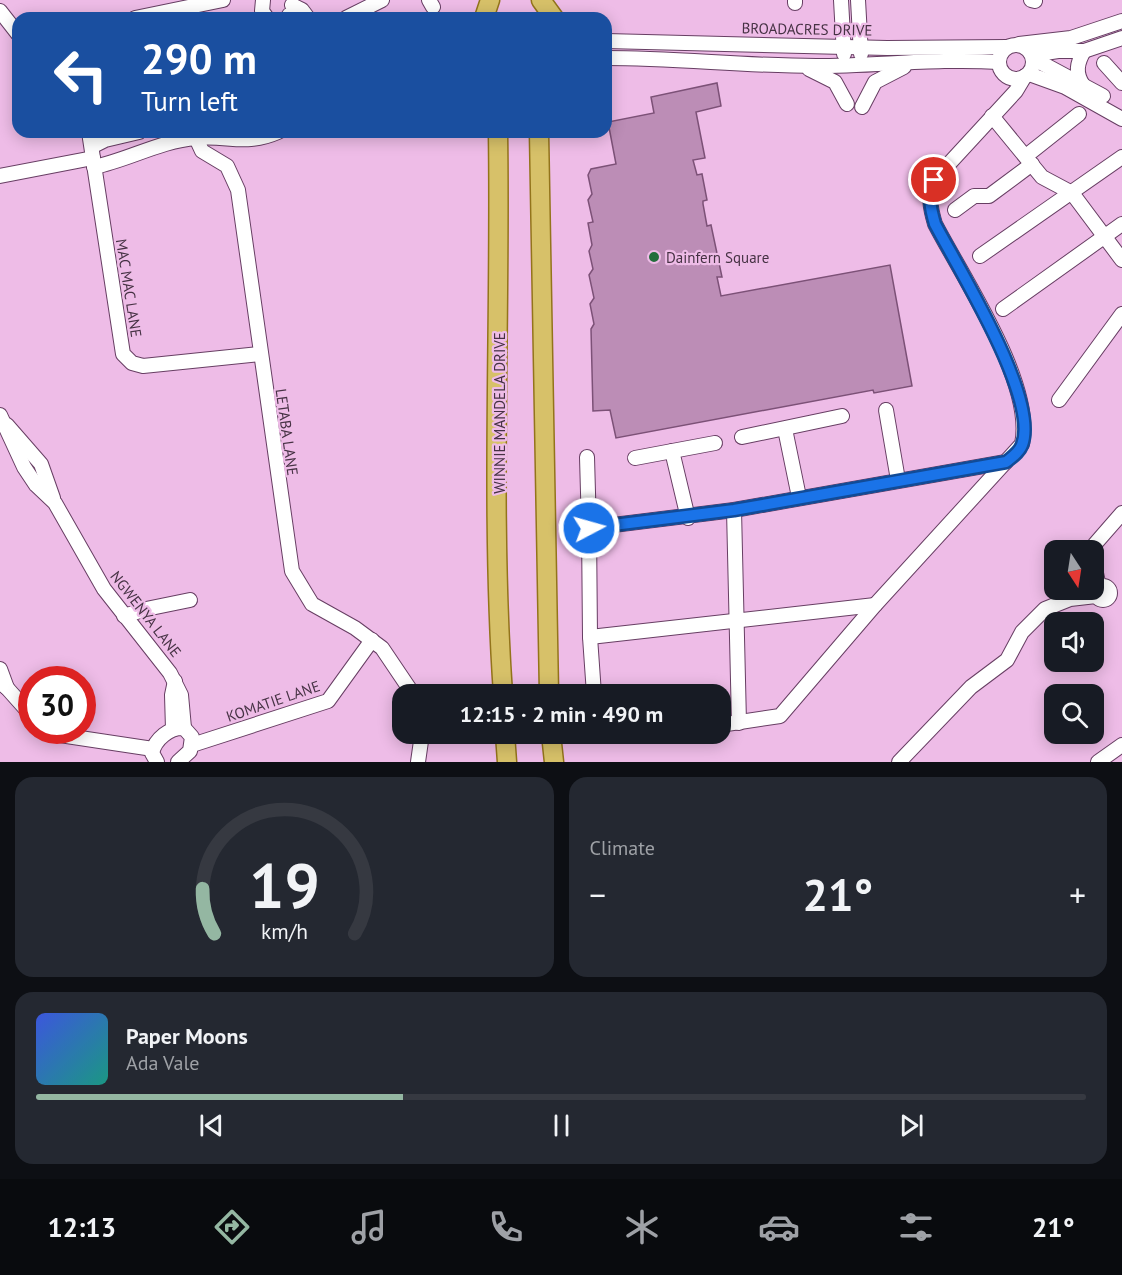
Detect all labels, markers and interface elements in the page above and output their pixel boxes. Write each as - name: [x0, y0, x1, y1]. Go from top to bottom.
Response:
- street label: BROADACRES DRIVE: [742, 18, 872, 40]
- text: 290 m: [141, 31, 257, 86]
- icon: left: [42, 36, 120, 114]
- text: Turn left: [141, 84, 238, 118]
- pin: [908, 154, 959, 205]
- icon: arrive: [917, 163, 950, 196]
- street label: MAC MAC LANE: [112, 238, 146, 338]
- place label: Dainfern Square: [666, 248, 769, 267]
- marker: Dainfern Square: [647, 250, 661, 264]
- street label: WINNIE MANDELA DRIVE: [490, 332, 509, 494]
- street label: LETABA LANE: [271, 387, 303, 477]
- position arrow: [557, 496, 621, 560]
- north arrow: [1044, 540, 1104, 600]
- map controls: [1044, 540, 1104, 744]
- street label: NGWENYA LANE: [106, 567, 186, 661]
- button: sound: [1044, 612, 1104, 672]
- speed limit sign: 30: [18, 666, 96, 744]
- street label: KOMATIE LANE: [224, 676, 322, 726]
- button: search: [1044, 684, 1104, 744]
- text: 12:15 · 2 min · 490 m: [460, 700, 663, 728]
- text: Climate: [590, 835, 655, 861]
- text: 19: [249, 844, 320, 925]
- text: 21°: [802, 865, 873, 923]
- text: −: [590, 873, 606, 916]
- text: +: [1069, 873, 1086, 916]
- text: km/h: [261, 917, 308, 945]
- text: Paper Moons: [126, 1022, 248, 1050]
- text: Ada Vale: [126, 1050, 199, 1076]
- icon: previous: [195, 1109, 228, 1142]
- icon: pause: [545, 1109, 578, 1142]
- icon: next: [895, 1109, 928, 1142]
- icon: directions: [211, 1206, 253, 1248]
- icon: music: [348, 1206, 390, 1248]
- icon: phone: [485, 1206, 527, 1248]
- icon: climate: [621, 1206, 663, 1248]
- icon: car: [758, 1206, 800, 1248]
- icon: filters: [895, 1206, 937, 1248]
- text: 12:13: [47, 1210, 116, 1244]
- text: 21°: [1032, 1210, 1074, 1244]

